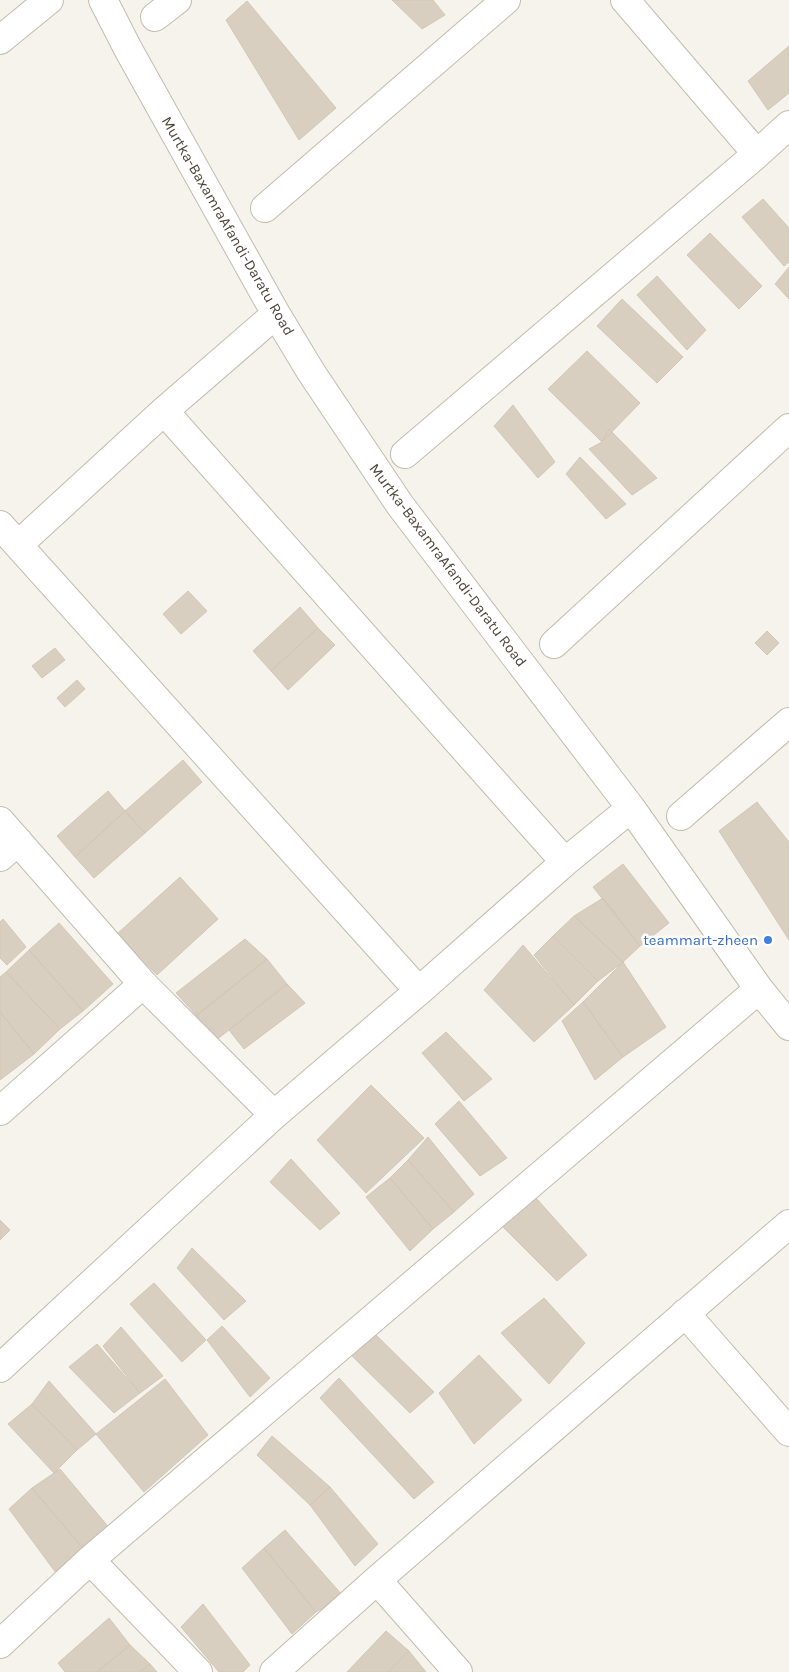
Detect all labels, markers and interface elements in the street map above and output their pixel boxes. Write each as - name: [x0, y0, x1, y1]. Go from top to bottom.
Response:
- street label: Murtka-BaxamraAfandi-Daratu Road: [158, 113, 298, 339]
- street label: Murtka-BaxamraAfandi-Daratu Road: [366, 460, 530, 670]
- place label: teammart-zheen: [643, 931, 758, 949]
- marker: teammart-zheen: [762, 934, 774, 946]

